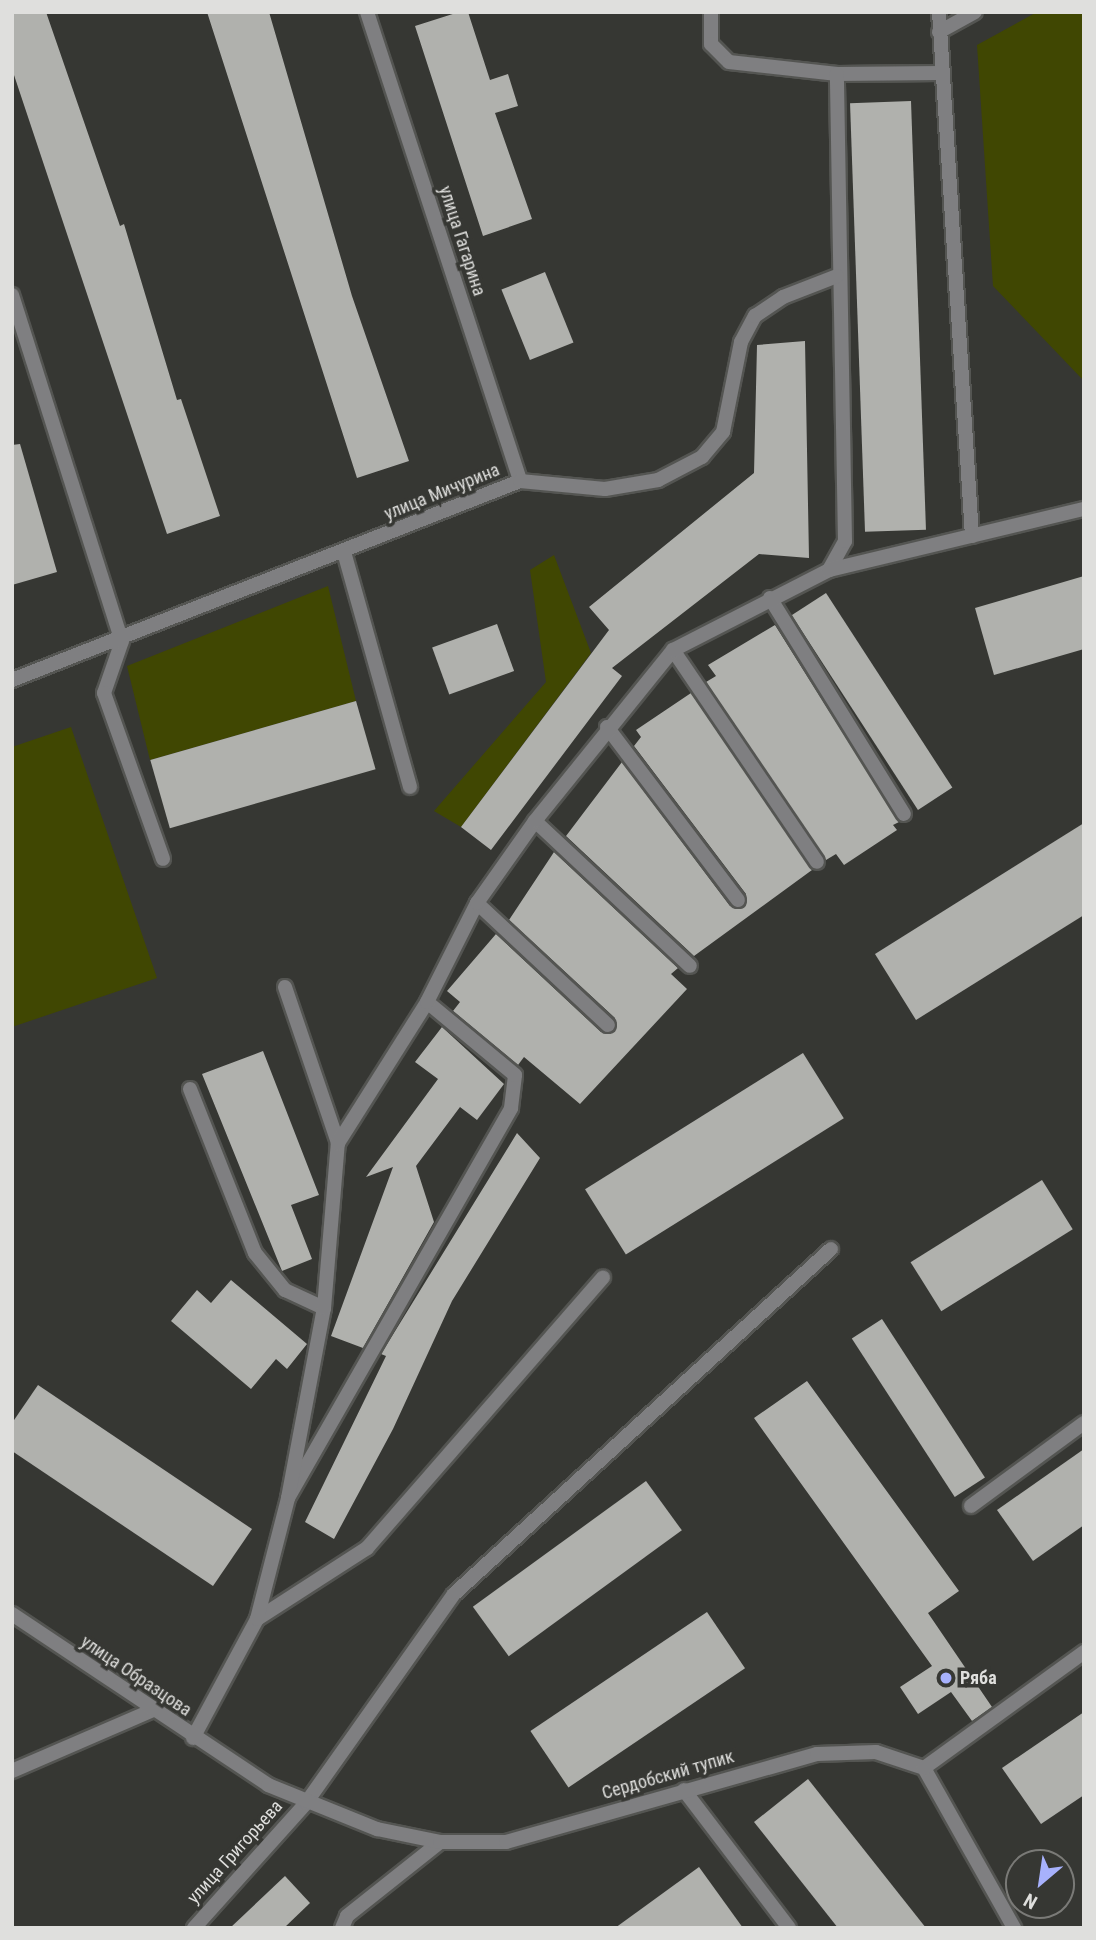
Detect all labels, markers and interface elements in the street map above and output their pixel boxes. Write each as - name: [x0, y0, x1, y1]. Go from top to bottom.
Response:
- street label: улица Гагарина: [434, 183, 490, 299]
- street label: улица Мичурина: [381, 459, 503, 525]
- street label: улица Образцова: [77, 1631, 195, 1721]
- place label: Ряба: [960, 1667, 997, 1689]
- marker: Ряба: [938, 1670, 954, 1686]
- street label: Сердобский тупик: [599, 1746, 737, 1804]
- street label: улица Григорьева: [183, 1796, 287, 1908]
- north arrow: [1005, 1849, 1075, 1919]
- text: N: [1020, 1888, 1041, 1914]

